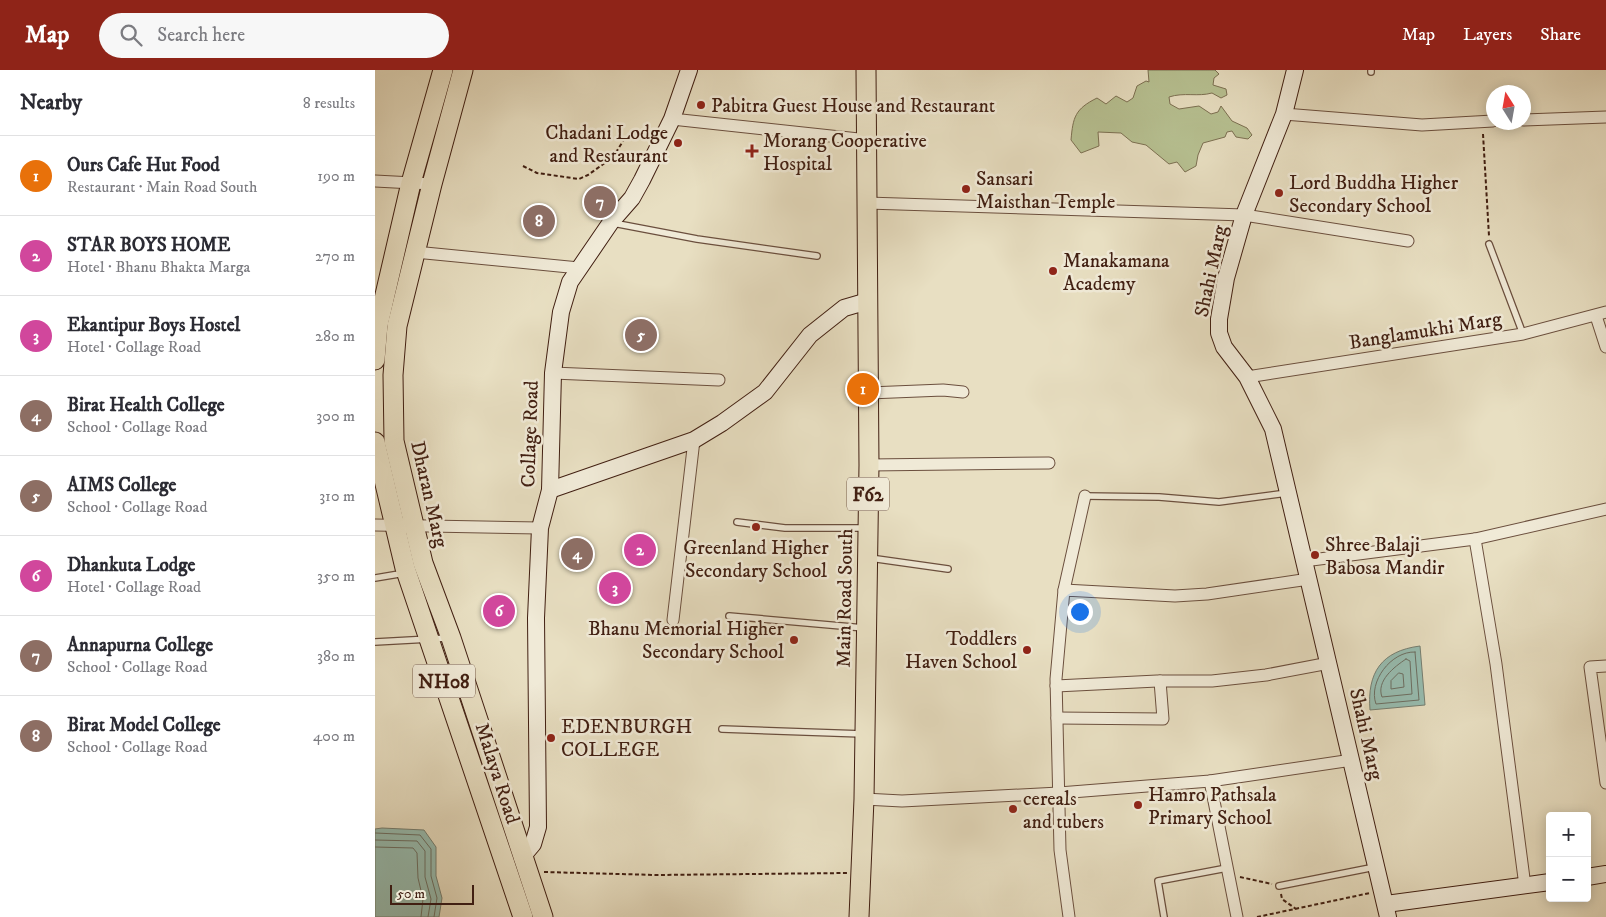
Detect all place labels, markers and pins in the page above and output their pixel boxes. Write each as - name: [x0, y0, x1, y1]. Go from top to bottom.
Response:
- place label: Pabitra Guest House and Restaurant: [711, 94, 995, 119]
- marker: Pabitra Guest House and Restaurant: [695, 99, 707, 111]
- place label: Chadani Lodge and Restaurant: [545, 121, 668, 169]
- place label: Morang Cooperative Hospital: [763, 129, 927, 177]
- marker: Chadani Lodge and Restaurant: [672, 137, 684, 149]
- marker: Morang Cooperative Hospital: [745, 144, 759, 158]
- place label: Sansari Maisthan Temple: [976, 167, 1115, 215]
- place label: Lord Buddha Higher Secondary School: [1289, 171, 1459, 219]
- pin: 7: [584, 183, 616, 221]
- marker: Sansari Maisthan Temple: [960, 183, 972, 195]
- marker: Lord Buddha Higher Secondary School: [1273, 187, 1285, 199]
- pin: 8: [523, 202, 555, 240]
- place label: Manakamana Academy: [1063, 249, 1170, 297]
- marker: Manakamana Academy: [1047, 265, 1059, 277]
- pin: 5: [625, 316, 657, 354]
- pin: 1: [847, 370, 879, 408]
- marker: Greenland Higher Secondary School: [750, 521, 762, 533]
- pin: 2: [624, 531, 656, 569]
- place label: Shree Balaji Babosa Mandir: [1325, 533, 1445, 581]
- pin: 4: [561, 535, 593, 573]
- place label: Greenland Higher Secondary School: [683, 536, 829, 584]
- marker: Shree Balaji Babosa Mandir: [1309, 549, 1321, 561]
- pin: 3: [599, 569, 631, 607]
- pin: 6: [483, 592, 515, 630]
- place label: Bhanu Memorial Higher Secondary School: [588, 617, 785, 665]
- place label: Toddlers Haven School: [905, 627, 1017, 675]
- marker: Bhanu Memorial Higher Secondary School: [788, 634, 800, 646]
- marker: Toddlers Haven School: [1021, 644, 1033, 656]
- place label: EDENBURGH COLLEGE: [561, 715, 692, 763]
- marker: EDENBURGH COLLEGE: [545, 732, 557, 744]
- place label: Hamro Pathsala Primary School: [1148, 783, 1277, 831]
- place label: cereals and tubers: [1023, 787, 1104, 835]
- marker: Hamro Pathsala Primary School: [1132, 799, 1144, 811]
- marker: cereals and tubers: [1007, 803, 1019, 815]

